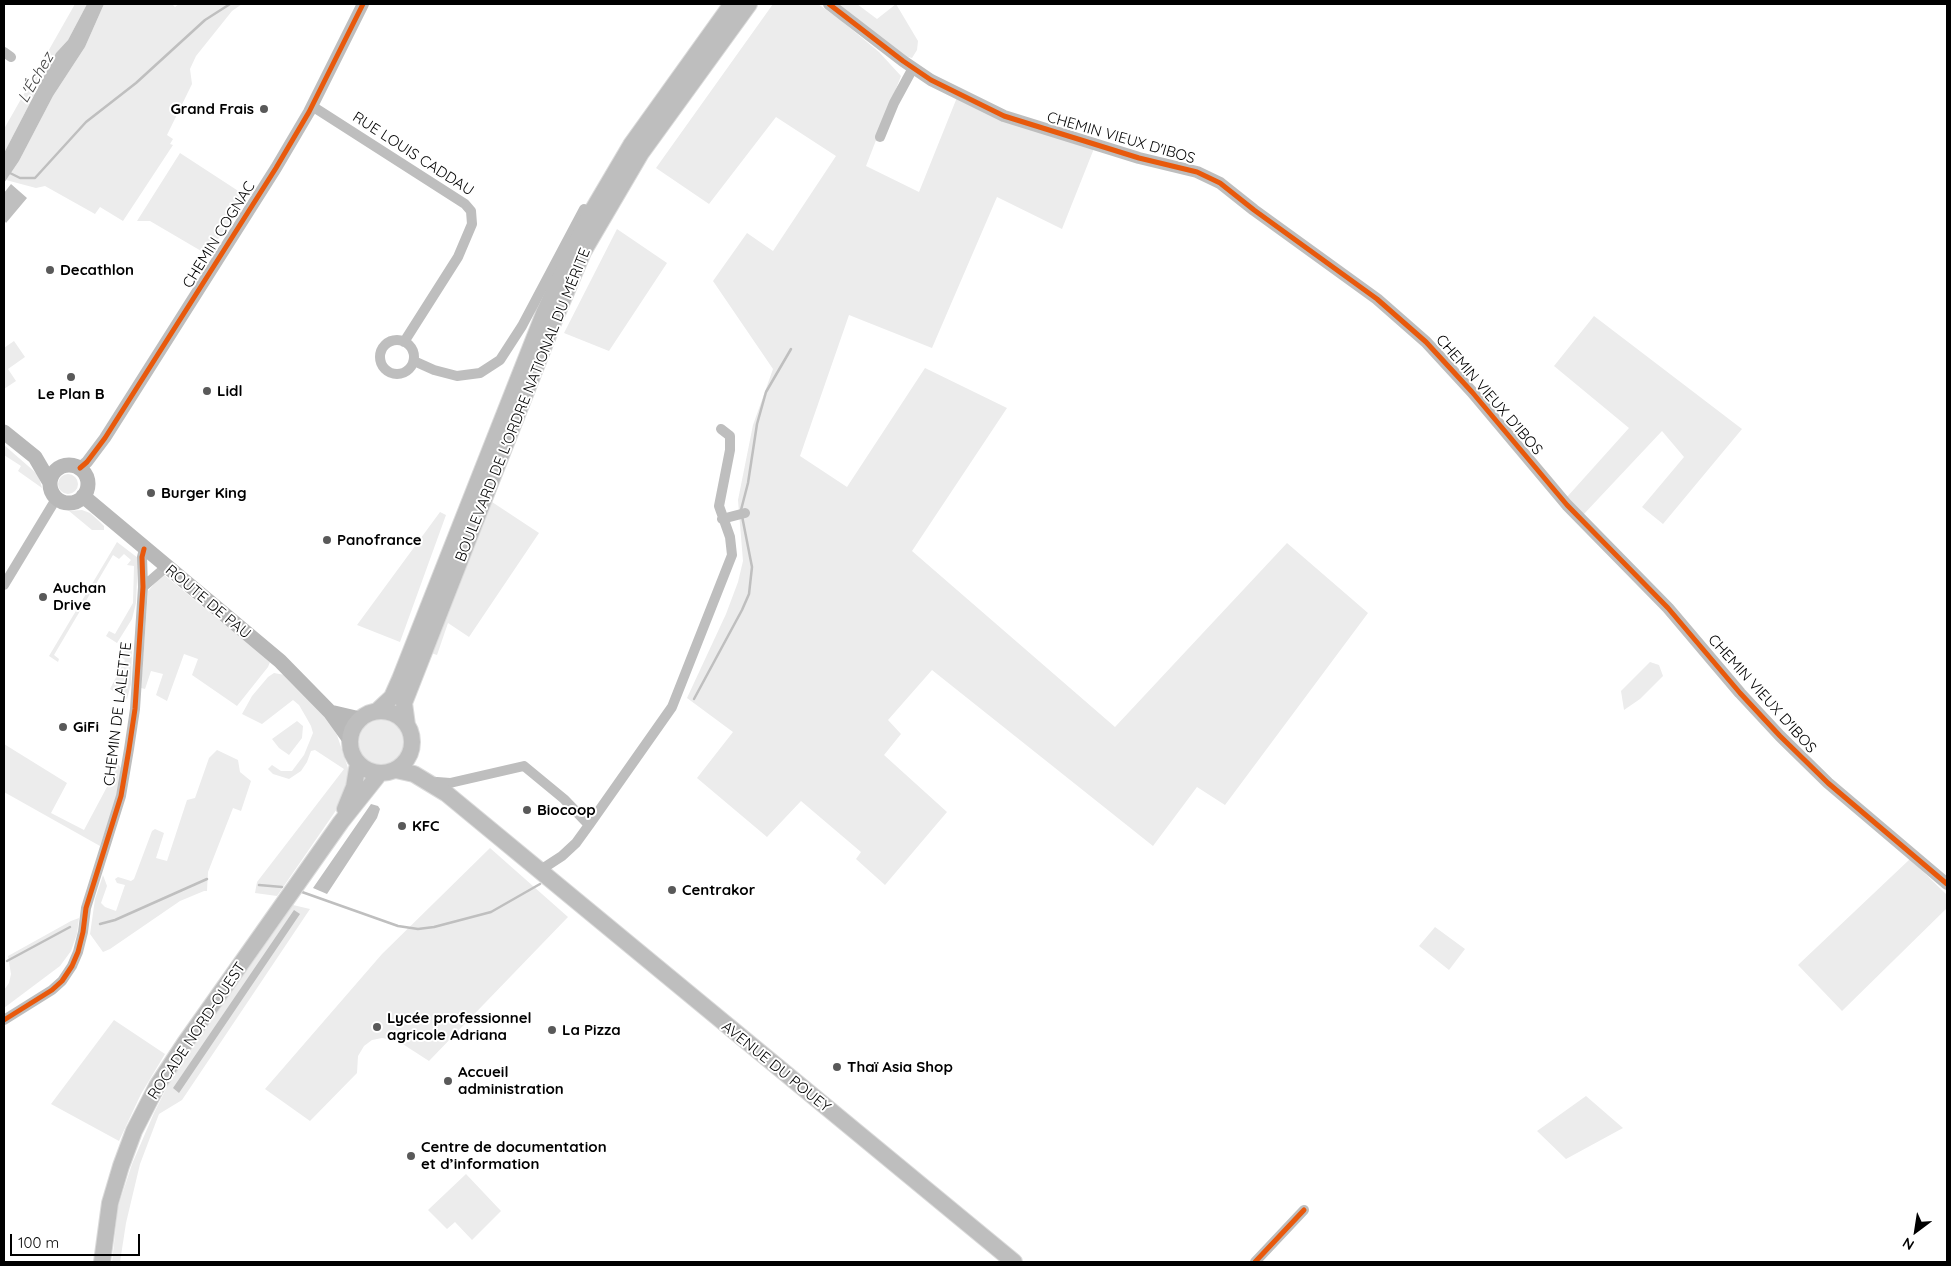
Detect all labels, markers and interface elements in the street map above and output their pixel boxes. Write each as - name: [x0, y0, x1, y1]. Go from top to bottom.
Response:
- water label: L'Échez: [14, 49, 58, 107]
- place label: Grand Frais: [170, 100, 254, 118]
- marker: Grand Frais: [258, 103, 270, 115]
- street label: RUE LOUIS CADDAU: [349, 108, 477, 200]
- street label: CHEMIN VIEUX D'IBOS: [1045, 108, 1197, 168]
- street label: CHEMIN COGNAC: [179, 178, 259, 292]
- street label: BOULEVARD DE L'ORDRE NATIONAL DU MÉRITE: [452, 246, 594, 564]
- place label: Decathlon: [60, 261, 134, 279]
- marker: Decathlon: [44, 264, 56, 276]
- street label: CHEMIN VIEUX D'IBOS: [1432, 331, 1546, 459]
- marker: Le Plan B: [65, 371, 77, 383]
- place label: Lidl: [217, 382, 242, 400]
- place label: Le Plan B: [38, 385, 104, 403]
- marker: Lidl: [201, 385, 213, 397]
- place label: Burger King: [161, 484, 247, 502]
- marker: Burger King: [145, 487, 157, 499]
- place label: Panofrance: [337, 531, 422, 549]
- marker: Panofrance: [321, 534, 333, 546]
- street label: ROUTE DE PAU: [162, 561, 254, 643]
- place label: Auchan Drive: [53, 579, 106, 614]
- marker: Auchan Drive: [37, 591, 49, 603]
- street label: CHEMIN VIEUX D'IBOS: [1704, 631, 1820, 757]
- street label: CHEMIN DE LALETTE: [100, 641, 136, 787]
- place label: GiFi: [73, 718, 99, 736]
- marker: GiFi: [57, 721, 69, 733]
- place label: Biocoop: [537, 801, 596, 819]
- marker: Biocoop: [521, 804, 533, 816]
- place label: KFC: [412, 817, 440, 835]
- marker: KFC: [396, 820, 408, 832]
- place label: Centrakor: [682, 881, 755, 899]
- marker: Centrakor: [666, 884, 678, 896]
- street label: ROCADE NORD-OUEST: [144, 959, 250, 1103]
- place label: Lycée professionnel agricole Adriana: [387, 1009, 532, 1044]
- street label: AVENUE DU POUEY: [718, 1018, 834, 1116]
- marker: Lycée professionnel agricole Adriana: [371, 1021, 383, 1033]
- place label: La Pizza: [562, 1021, 621, 1039]
- marker: La Pizza: [546, 1024, 558, 1036]
- place label: Thaï Asia Shop: [847, 1058, 953, 1076]
- marker: Thaï Asia Shop: [831, 1061, 843, 1073]
- place label: Accueil administration: [458, 1063, 564, 1098]
- marker: Accueil administration: [442, 1075, 454, 1087]
- place label: Centre de documentation et d’information: [421, 1138, 607, 1173]
- marker: Centre de documentation et d’information: [405, 1150, 417, 1162]
- north arrow: [1891, 1206, 1941, 1256]
- scale bar: [12, 1224, 142, 1256]
- text: 100 m: [18, 1233, 59, 1252]
- text: N: [1899, 1233, 1917, 1254]

